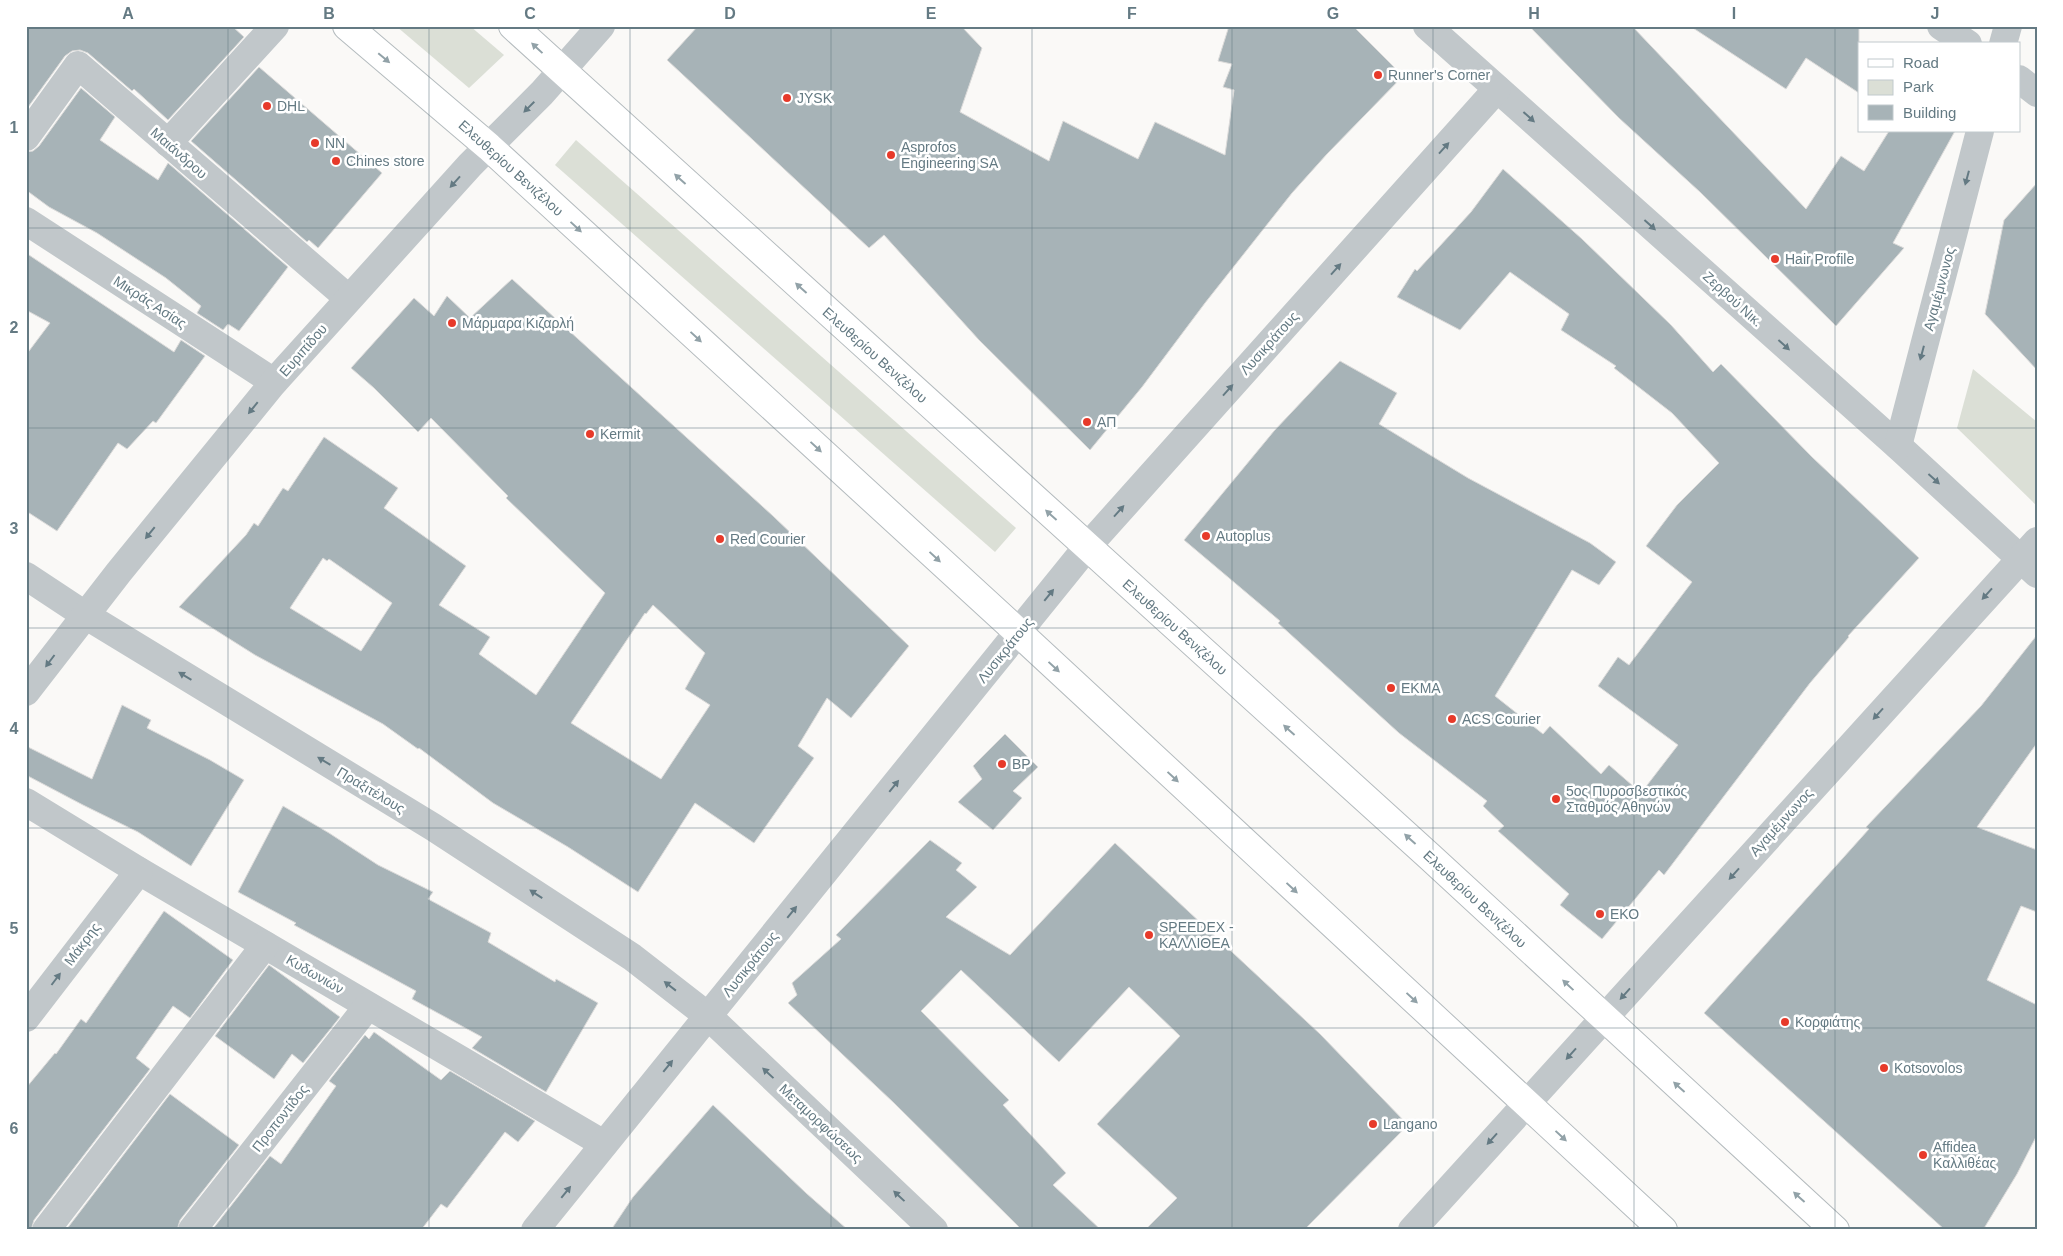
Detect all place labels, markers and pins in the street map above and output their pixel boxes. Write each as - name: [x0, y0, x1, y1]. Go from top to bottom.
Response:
- place label: Runner's Corner: [1388, 67, 1491, 83]
- marker: Runner's Corner: [1372, 69, 1384, 81]
- place label: JYSK: [797, 90, 833, 106]
- marker: JYSK: [781, 92, 793, 104]
- place label: DHL: [277, 98, 305, 114]
- marker: DHL: [261, 100, 273, 112]
- place label: NN: [325, 135, 345, 151]
- marker: NN: [309, 137, 321, 149]
- place label: Asprofos Engineering SA: [901, 139, 999, 171]
- marker: Asprofos Engineering SA: [885, 149, 897, 161]
- place label: Chines store: [346, 153, 425, 169]
- marker: Chines store: [330, 155, 342, 167]
- place label: Hair Profile: [1785, 251, 1854, 267]
- marker: Hair Profile: [1769, 253, 1781, 265]
- place label: Μάρμαρα Κιζαρλή: [462, 315, 574, 331]
- marker: Μάρμαρα Κιζαρλή: [446, 317, 458, 329]
- place label: ΑΠ: [1097, 414, 1116, 430]
- marker: ΑΠ: [1081, 416, 1093, 428]
- place label: Kermit: [600, 426, 641, 442]
- marker: Kermit: [584, 428, 596, 440]
- place label: Autoplus: [1216, 528, 1270, 544]
- marker: Autoplus: [1200, 530, 1212, 542]
- place label: Red Courier: [730, 531, 806, 547]
- marker: Red Courier: [714, 533, 726, 545]
- place label: ΕΚΜΑ: [1401, 680, 1441, 696]
- marker: ΕΚΜΑ: [1385, 682, 1397, 694]
- place label: ACS Courier: [1462, 711, 1541, 727]
- marker: ACS Courier: [1446, 713, 1458, 725]
- place label: BP: [1012, 756, 1031, 772]
- marker: BP: [996, 758, 1008, 770]
- place label: 5ος Πυροσβεστικός Σταθμός Αθηνών: [1566, 783, 1688, 815]
- marker: 5ος Πυροσβεστικός Σταθμός Αθηνών: [1550, 793, 1562, 805]
- place label: ΕΚΟ: [1610, 906, 1639, 922]
- marker: ΕΚΟ: [1594, 908, 1606, 920]
- place label: SPEEDEX - ΚΑΛΛΙΘΕΑ: [1159, 919, 1234, 951]
- marker: SPEEDEX - ΚΑΛΛΙΘΕΑ: [1143, 929, 1155, 941]
- place label: Κορφιάτης: [1795, 1014, 1861, 1030]
- marker: Κορφιάτης: [1779, 1016, 1791, 1028]
- place label: Kotsovolos: [1894, 1060, 1962, 1076]
- marker: Kotsovolos: [1878, 1062, 1890, 1074]
- place label: Langano: [1383, 1116, 1438, 1132]
- marker: Langano: [1367, 1118, 1379, 1130]
- place label: Affidea Καλλιθέας: [1933, 1139, 1996, 1171]
- marker: Affidea Καλλιθέας: [1917, 1149, 1929, 1161]

